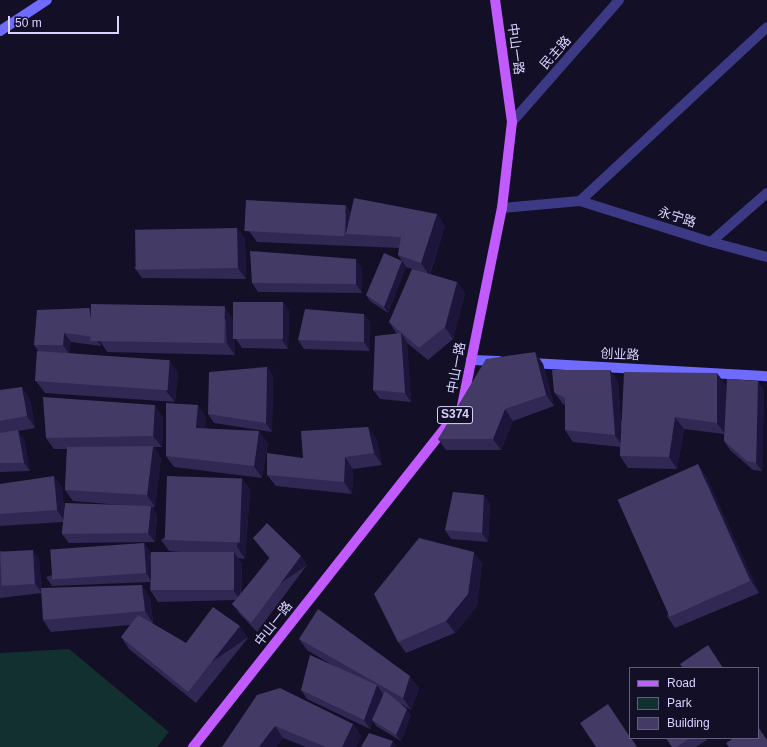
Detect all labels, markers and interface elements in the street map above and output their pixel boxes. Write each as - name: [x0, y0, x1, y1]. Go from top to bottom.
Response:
- scale bar: [10, 8, 121, 34]
- text: 50 m: [15, 16, 42, 30]
- street label: 中山一路: [504, 22, 526, 76]
- street label: 民主路: [537, 33, 575, 73]
- street label: 永宁路: [656, 205, 698, 231]
- street label: 中山一路: [445, 341, 469, 395]
- street label: 创业路: [600, 346, 640, 364]
- road number: S374: [436, 405, 474, 425]
- street label: 中山一路: [252, 599, 296, 649]
- legend: [629, 667, 759, 739]
- text: Road: [667, 676, 696, 690]
- text: Park: [667, 696, 692, 710]
- text: Building: [667, 716, 710, 730]

